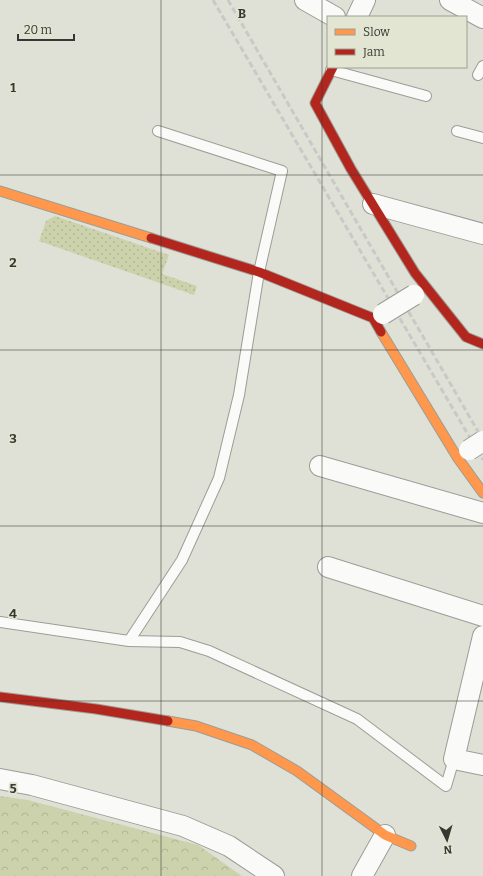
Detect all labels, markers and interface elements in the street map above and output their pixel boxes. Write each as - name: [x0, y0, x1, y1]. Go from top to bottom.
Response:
- text: B: [238, 6, 246, 21]
- scale bar: [18, 16, 74, 42]
- legend: [327, 16, 467, 68]
- text: 20 m: [24, 23, 53, 37]
- text: Slow: [363, 25, 390, 39]
- text: Jam: [362, 45, 385, 59]
- text: 1: [10, 80, 16, 95]
- text: 2: [9, 255, 17, 270]
- text: 3: [9, 431, 17, 446]
- text: 4: [9, 606, 17, 621]
- text: 5: [9, 781, 17, 796]
- north arrow: [427, 820, 467, 860]
- text: N: [443, 843, 453, 856]

